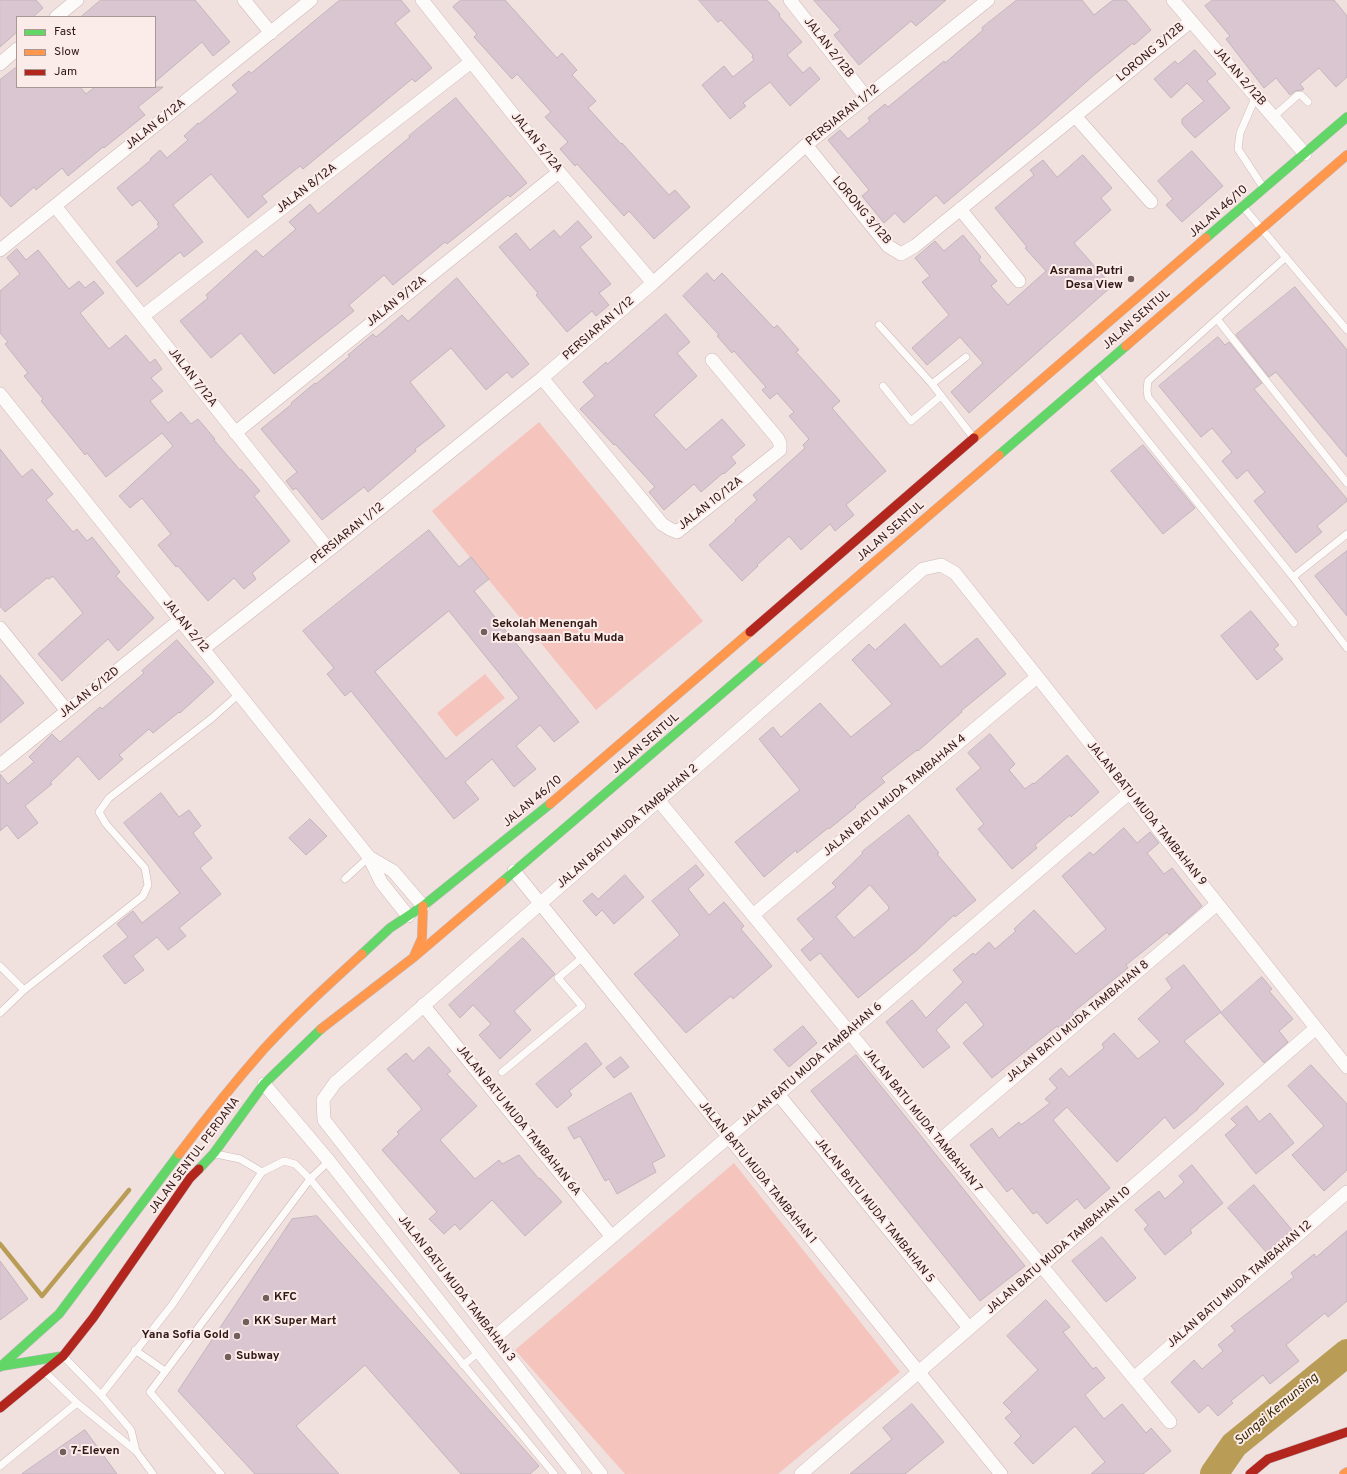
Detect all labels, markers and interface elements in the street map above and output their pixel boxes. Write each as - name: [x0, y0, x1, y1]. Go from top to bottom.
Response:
- street label: JALAN 2/12B: [800, 15, 856, 81]
- legend: [16, 16, 156, 88]
- street label: LORONG 3/12B: [1114, 20, 1188, 86]
- text: Fast: [54, 24, 76, 40]
- text: Slow: [54, 44, 80, 60]
- street label: JALAN 2/12B: [1210, 45, 1268, 109]
- text: Jam: [54, 64, 77, 80]
- street label: PERSIARAN 1/12: [804, 82, 882, 150]
- street label: JALAN 6/12A: [123, 96, 189, 154]
- street label: JALAN 5/12A: [507, 110, 565, 176]
- street label: JALAN 8/12A: [274, 161, 340, 217]
- street label: LORONG 3/12B: [828, 174, 894, 248]
- street label: JALAN 46/10: [1187, 183, 1251, 241]
- place label: Asrama Putri Desa View: [1049, 265, 1123, 293]
- street label: JALAN 9/12A: [364, 273, 430, 331]
- marker: Asrama Putri Desa View: [1126, 274, 1136, 284]
- street label: JALAN SENTUL: [1100, 287, 1174, 353]
- street label: PERSIARAN 1/12: [560, 294, 638, 364]
- street label: JALAN 7/12A: [164, 346, 220, 410]
- street label: JALAN 10/12A: [676, 474, 746, 534]
- street label: JALAN SENTUL: [854, 499, 928, 565]
- street label: PERSIARAN 1/12: [309, 500, 387, 568]
- street label: JALAN 2/12: [159, 596, 211, 656]
- place label: Sekolah Menengah Kebangsaan Batu Muda: [492, 618, 624, 646]
- marker: Sekolah Menengah Kebangsaan Batu Muda: [479, 627, 489, 637]
- street label: JALAN 6/12D: [57, 664, 123, 722]
- street label: JALAN SENTUL: [609, 711, 683, 777]
- street label: JALAN BATU MUDA TAMBAHAN 4: [820, 732, 970, 860]
- street label: JALAN BATU MUDA TAMBAHAN 9: [1083, 739, 1209, 889]
- street label: JALAN BATU MUDA TAMBAHAN 2: [554, 762, 702, 892]
- street label: JALAN 46/10: [500, 773, 566, 831]
- street label: JALAN BATU MUDA TAMBAHAN 8: [1004, 958, 1152, 1086]
- street label: JALAN BATU MUDA TAMBAHAN 6: [739, 1000, 885, 1130]
- street label: JALAN BATU MUDA TAMBAHAN 6A: [453, 1043, 583, 1199]
- street label: JALAN BATU MUDA TAMBAHAN 7: [859, 1046, 985, 1196]
- street label: JALAN SENTUL PERDANA: [146, 1095, 244, 1217]
- street label: JALAN BATU MUDA TAMBAHAN 1: [695, 1099, 819, 1247]
- street label: JALAN BATU MUDA TAMBAHAN 5: [811, 1136, 937, 1286]
- street label: JALAN BATU MUDA TAMBAHAN 10: [984, 1184, 1134, 1318]
- street label: JALAN BATU MUDA TAMBAHAN 3: [394, 1213, 518, 1365]
- street label: JALAN BATU MUDA TAMBAHAN 12: [1165, 1218, 1315, 1352]
- place label: KFC: [274, 1291, 297, 1305]
- marker: KFC: [261, 1293, 271, 1303]
- place label: KK Super Mart: [254, 1315, 336, 1329]
- marker: KK Super Mart: [241, 1317, 251, 1327]
- place label: Yana Sofia Gold: [142, 1329, 229, 1343]
- marker: Yana Sofia Gold: [232, 1331, 242, 1341]
- place label: Subway: [236, 1350, 280, 1364]
- marker: Subway: [223, 1352, 233, 1362]
- water label: Sungai Kemunsing: [1232, 1370, 1322, 1450]
- place label: 7-Eleven: [71, 1445, 120, 1459]
- marker: 7-Eleven: [58, 1447, 68, 1457]

